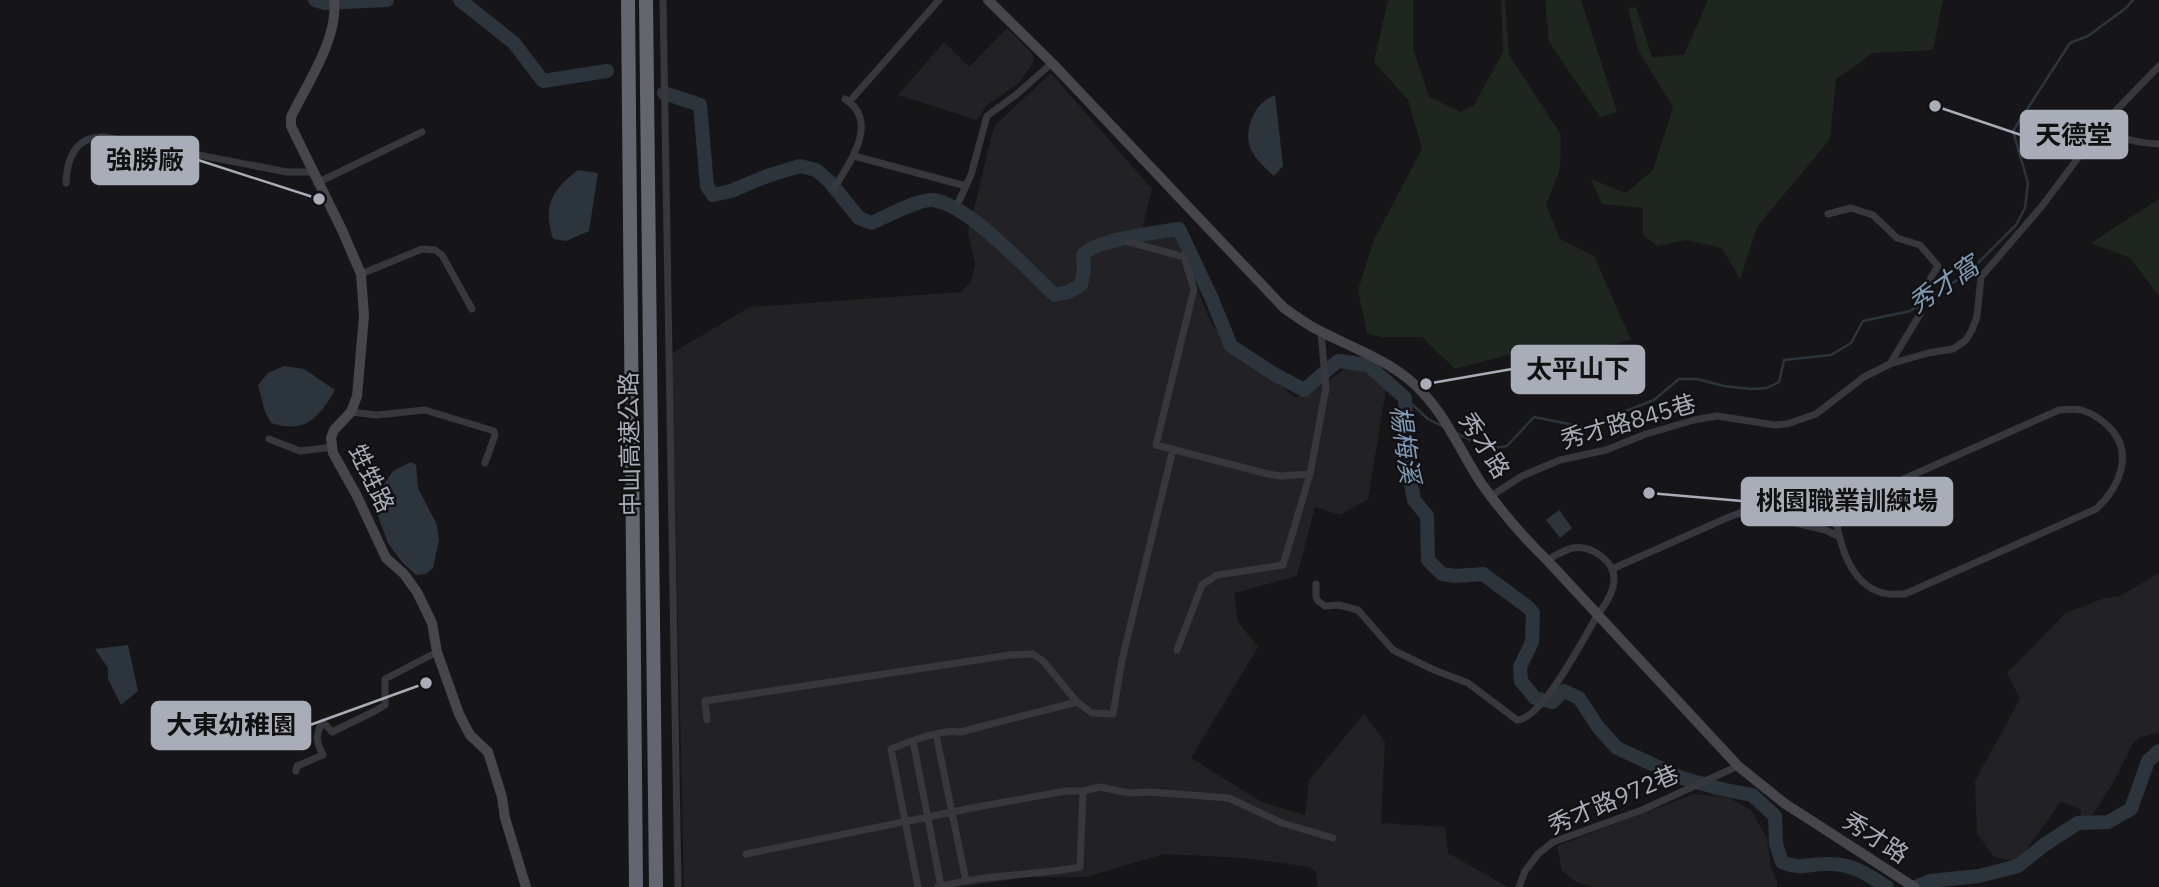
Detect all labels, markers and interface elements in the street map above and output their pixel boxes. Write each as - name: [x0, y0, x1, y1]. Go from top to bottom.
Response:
- callout: 天德堂: [2021, 111, 2127, 158]
- text: 天德堂: [2035, 117, 2113, 151]
- callout: 強勝廠: [92, 137, 198, 184]
- text: 強勝廠: [106, 142, 184, 176]
- water label: 秀才窩: [1901, 246, 1988, 320]
- callout: 太平山下: [1512, 346, 1644, 393]
- text: 太平山下: [1526, 351, 1630, 385]
- street label: 中山高速公路: [612, 372, 646, 516]
- street label: 秀才路845巷: [1557, 386, 1699, 456]
- water label: 楊梅溪: [1384, 403, 1429, 489]
- street label: 秀才路: [1452, 406, 1518, 484]
- street label: 甡甡路: [342, 439, 402, 517]
- callout: 桃園職業訓練場: [1742, 478, 1952, 525]
- text: 桃園職業訓練場: [1756, 483, 1938, 517]
- callout: 大東幼稚園: [152, 702, 310, 749]
- text: 大東幼稚園: [166, 707, 296, 741]
- street label: 秀才路972巷: [1543, 757, 1683, 841]
- street label: 秀才路: [1837, 804, 1915, 870]

